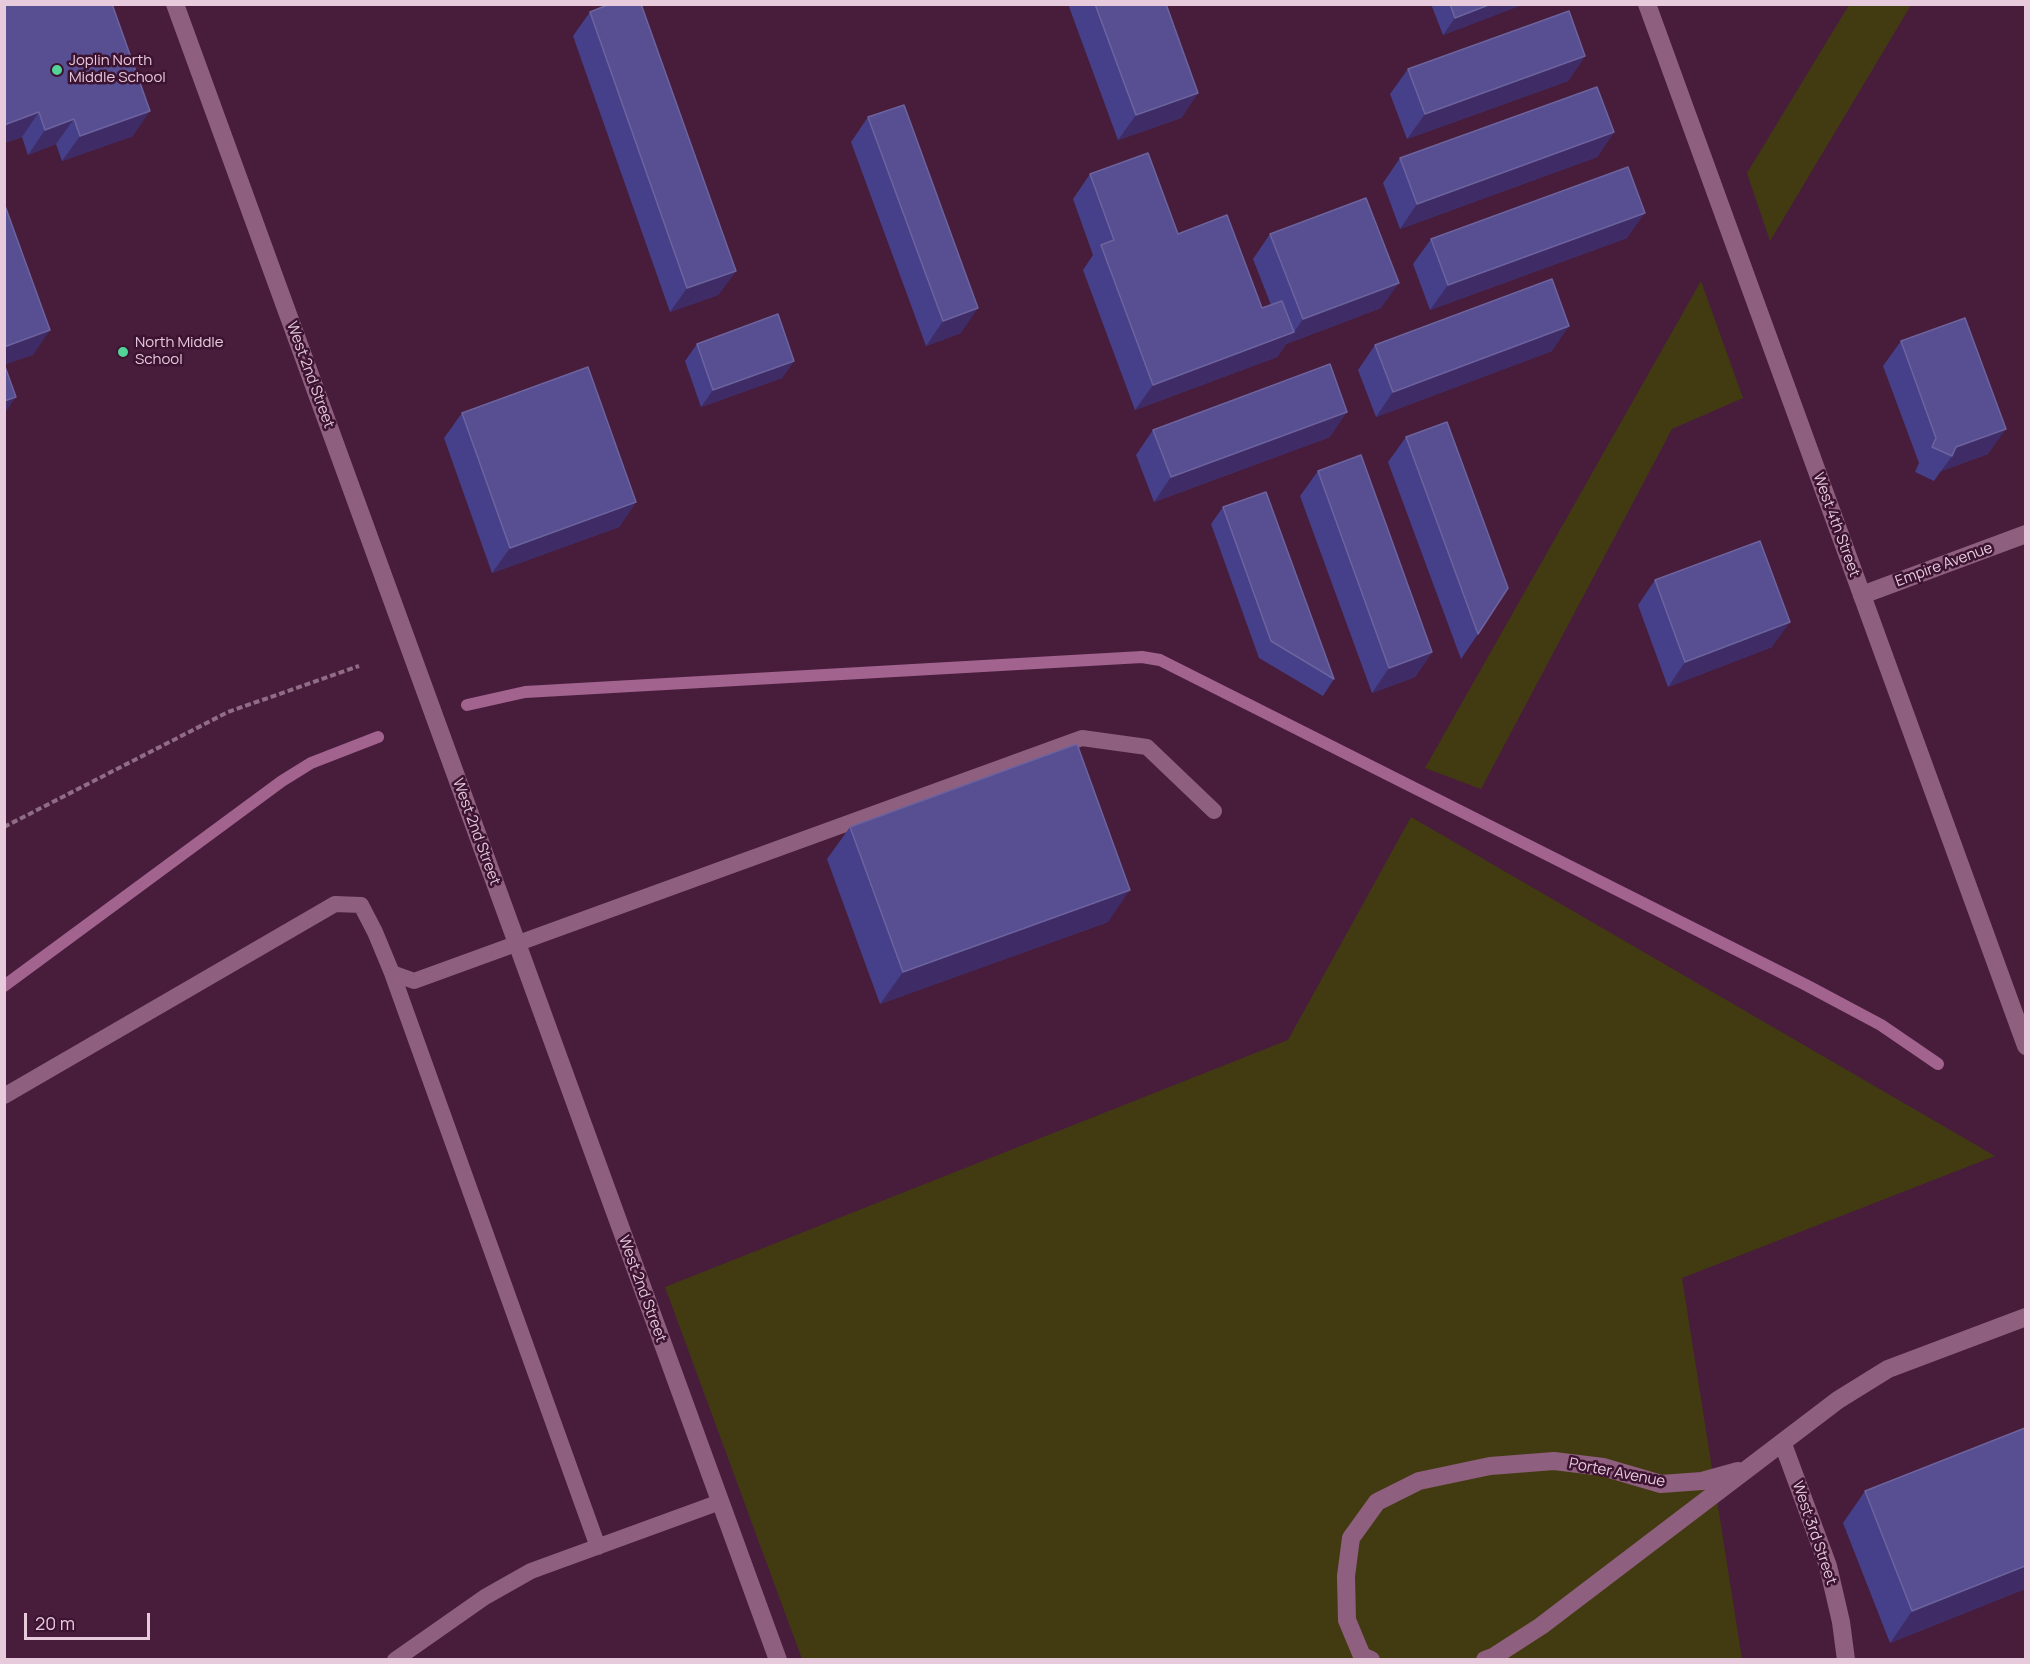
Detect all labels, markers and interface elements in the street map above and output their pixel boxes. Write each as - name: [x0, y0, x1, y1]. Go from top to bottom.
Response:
- place label: Joplin North Middle School: [69, 52, 166, 87]
- marker: Joplin North Middle School: [50, 63, 64, 77]
- street label: West 2nd Street: [282, 319, 338, 431]
- place label: North Middle School: [135, 334, 224, 369]
- marker: North Middle School: [116, 345, 130, 359]
- street label: West 4th Street: [1809, 470, 1863, 580]
- street label: Empire Avenue: [1893, 539, 1995, 591]
- street label: West 2nd Street: [448, 776, 504, 888]
- street label: West 2nd Street: [614, 1233, 670, 1345]
- street label: Porter Avenue: [1567, 1455, 1667, 1491]
- street label: West 3rd Street: [1788, 1479, 1840, 1587]
- scale bar: [27, 1601, 153, 1639]
- text: 20 m: [35, 1611, 75, 1635]

